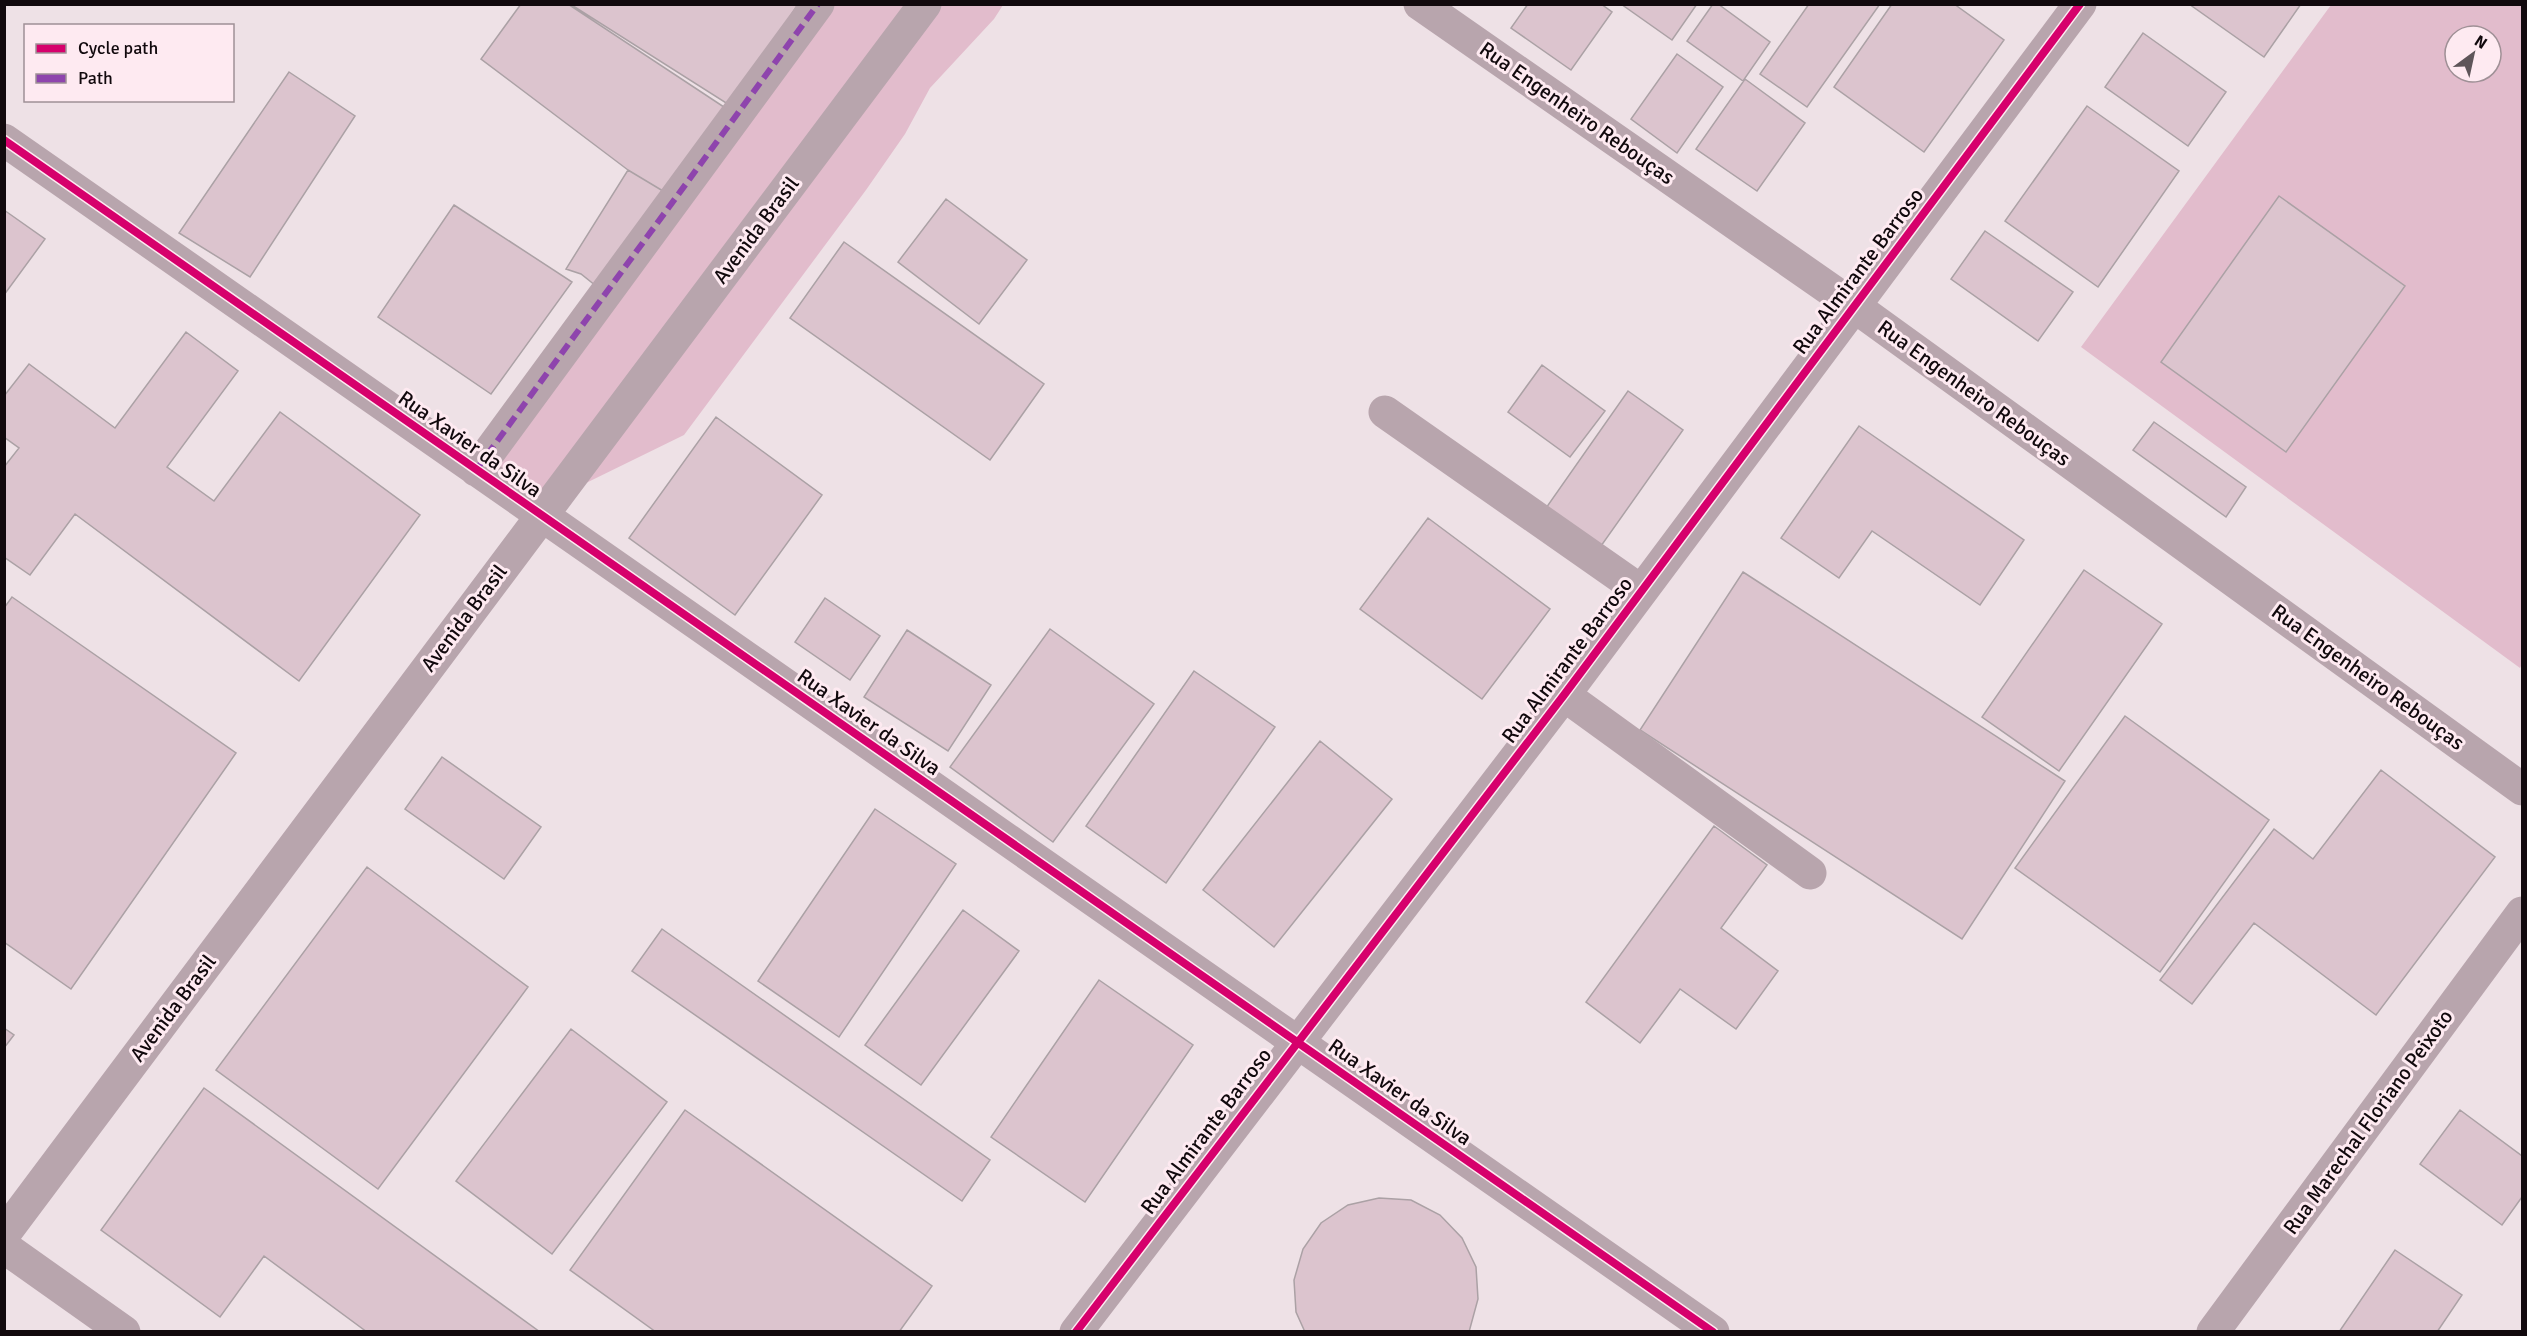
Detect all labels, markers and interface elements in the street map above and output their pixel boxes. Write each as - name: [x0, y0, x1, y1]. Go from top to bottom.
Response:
- legend: [24, 24, 234, 102]
- north arrow: [2443, 24, 2503, 84]
- text: N: [2471, 31, 2491, 54]
- street label: Rua Engenheiro Rebouças: [1475, 36, 1679, 190]
- text: Cycle path: [78, 37, 158, 59]
- text: Path: [78, 67, 113, 89]
- street label: Avenida Brasil: [707, 171, 805, 289]
- street label: Rua Almirante Barroso: [1787, 183, 1929, 359]
- street label: Rua Engenheiro Rebouças: [1873, 314, 2075, 472]
- street label: Rua Xavier da Silva: [393, 385, 547, 503]
- street label: Avenida Brasil: [415, 559, 513, 677]
- street label: Rua Almirante Barroso: [1496, 572, 1638, 748]
- street label: Rua Engenheiro Rebouças: [2267, 598, 2469, 756]
- street label: Rua Xavier da Silva: [792, 663, 946, 781]
- street label: Avenida Brasil: [124, 949, 222, 1067]
- street label: Rua Marechal Floriano Peixoto: [2278, 1004, 2458, 1240]
- street label: Rua Xavier da Silva: [1323, 1033, 1477, 1151]
- street label: Rua Almirante Barroso: [1135, 1043, 1277, 1219]

